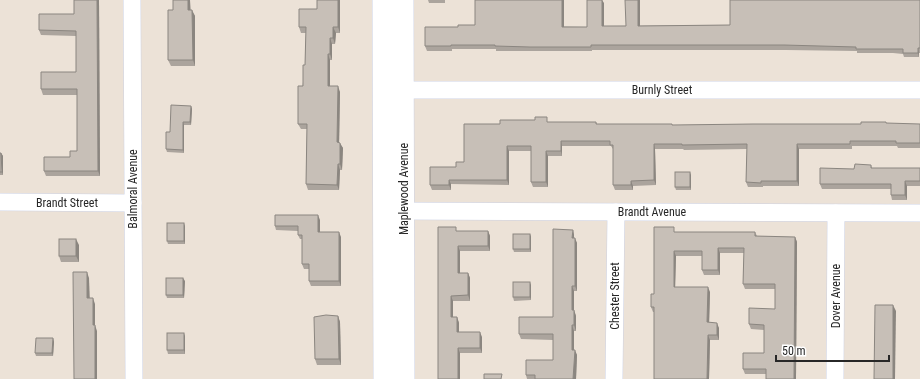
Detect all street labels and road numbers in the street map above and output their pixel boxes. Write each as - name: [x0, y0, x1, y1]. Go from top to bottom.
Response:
- street label: Burnly Street: [632, 83, 693, 97]
- street label: Maplewood Avenue: [397, 143, 411, 235]
- street label: Balmoral Avenue: [126, 149, 140, 229]
- street label: Brandt Street: [36, 196, 98, 210]
- street label: Brandt Avenue: [618, 205, 687, 219]
- street label: Chester Street: [608, 262, 622, 330]
- street label: Dover Avenue: [829, 263, 843, 328]

